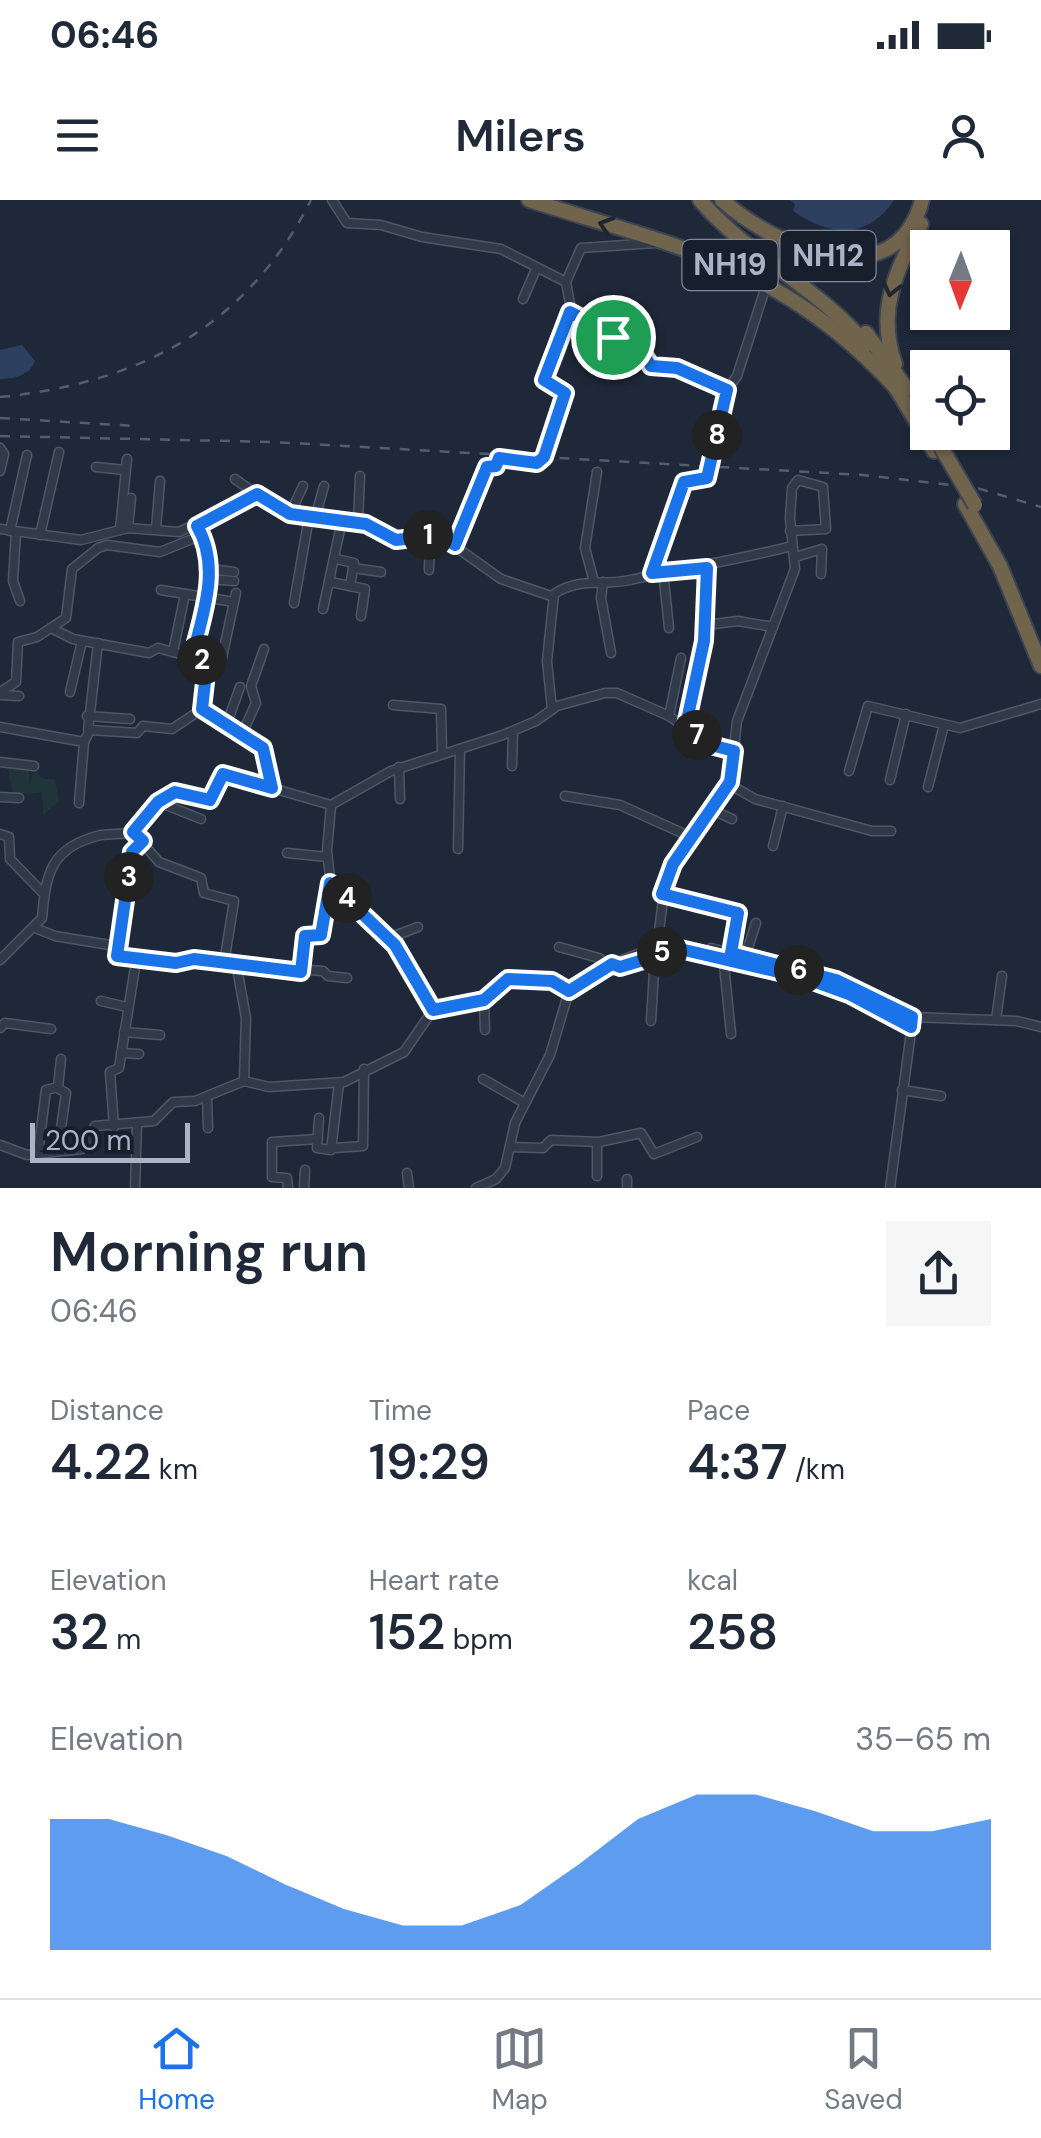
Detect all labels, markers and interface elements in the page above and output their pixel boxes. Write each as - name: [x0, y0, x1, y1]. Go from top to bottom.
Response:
- text: 06:46: [50, 10, 159, 60]
- text: Milers: [455, 106, 586, 165]
- icon: menu: [50, 108, 105, 163]
- icon: person: [936, 108, 991, 163]
- one-way arrow: [598, 216, 615, 236]
- north arrow: [910, 230, 1010, 330]
- map controls: [910, 230, 1010, 450]
- road number: NH12: [780, 231, 876, 281]
- road number: NH19: [682, 240, 778, 290]
- one-way arrow: [882, 280, 903, 297]
- pin: [571, 295, 656, 380]
- icon: arrive: [586, 310, 641, 365]
- button: locate: [910, 350, 1010, 450]
- pin: 8: [692, 410, 742, 460]
- text: 8: [708, 416, 726, 453]
- pin: 1: [403, 510, 453, 560]
- text: 1: [423, 516, 433, 553]
- pin: 2: [177, 635, 227, 685]
- text: 2: [194, 641, 210, 678]
- pin: 7: [672, 710, 722, 760]
- text: 7: [689, 716, 705, 753]
- pin: 3: [104, 852, 154, 902]
- text: 3: [121, 858, 137, 895]
- pin: 4: [322, 873, 372, 923]
- text: 4: [338, 879, 356, 916]
- pin: 5: [637, 927, 687, 977]
- text: 5: [653, 933, 671, 970]
- pin: 6: [774, 945, 824, 995]
- text: 6: [790, 951, 808, 988]
- scale bar: [30, 1118, 190, 1163]
- text: 200 m: [45, 1122, 132, 1159]
- text: Morning run: [50, 1216, 368, 1288]
- button: share: [886, 1221, 991, 1326]
- text: 06:46: [50, 1290, 138, 1332]
- text: Distance: [50, 1392, 164, 1429]
- text: Time: [369, 1392, 432, 1429]
- text: Pace: [687, 1392, 750, 1429]
- text: 4.22: [50, 1429, 151, 1495]
- text: 19:29: [369, 1429, 490, 1495]
- text: 4:37: [687, 1429, 787, 1495]
- text: km: [151, 1451, 198, 1488]
- text: /km: [787, 1451, 845, 1488]
- text: Elevation: [50, 1562, 167, 1599]
- text: Heart rate: [369, 1562, 499, 1599]
- text: kcal: [687, 1562, 738, 1599]
- text: 32: [50, 1599, 109, 1665]
- text: 152: [369, 1599, 445, 1665]
- text: 258: [687, 1599, 778, 1665]
- text: m: [109, 1621, 141, 1658]
- text: bpm: [445, 1621, 513, 1658]
- text: Elevation: [50, 1718, 183, 1760]
- text: 35–65 m: [855, 1718, 991, 1760]
- tab: Home: [138, 2021, 215, 2118]
- tab: Map: [491, 2021, 548, 2118]
- tab: Saved: [824, 2021, 903, 2118]

